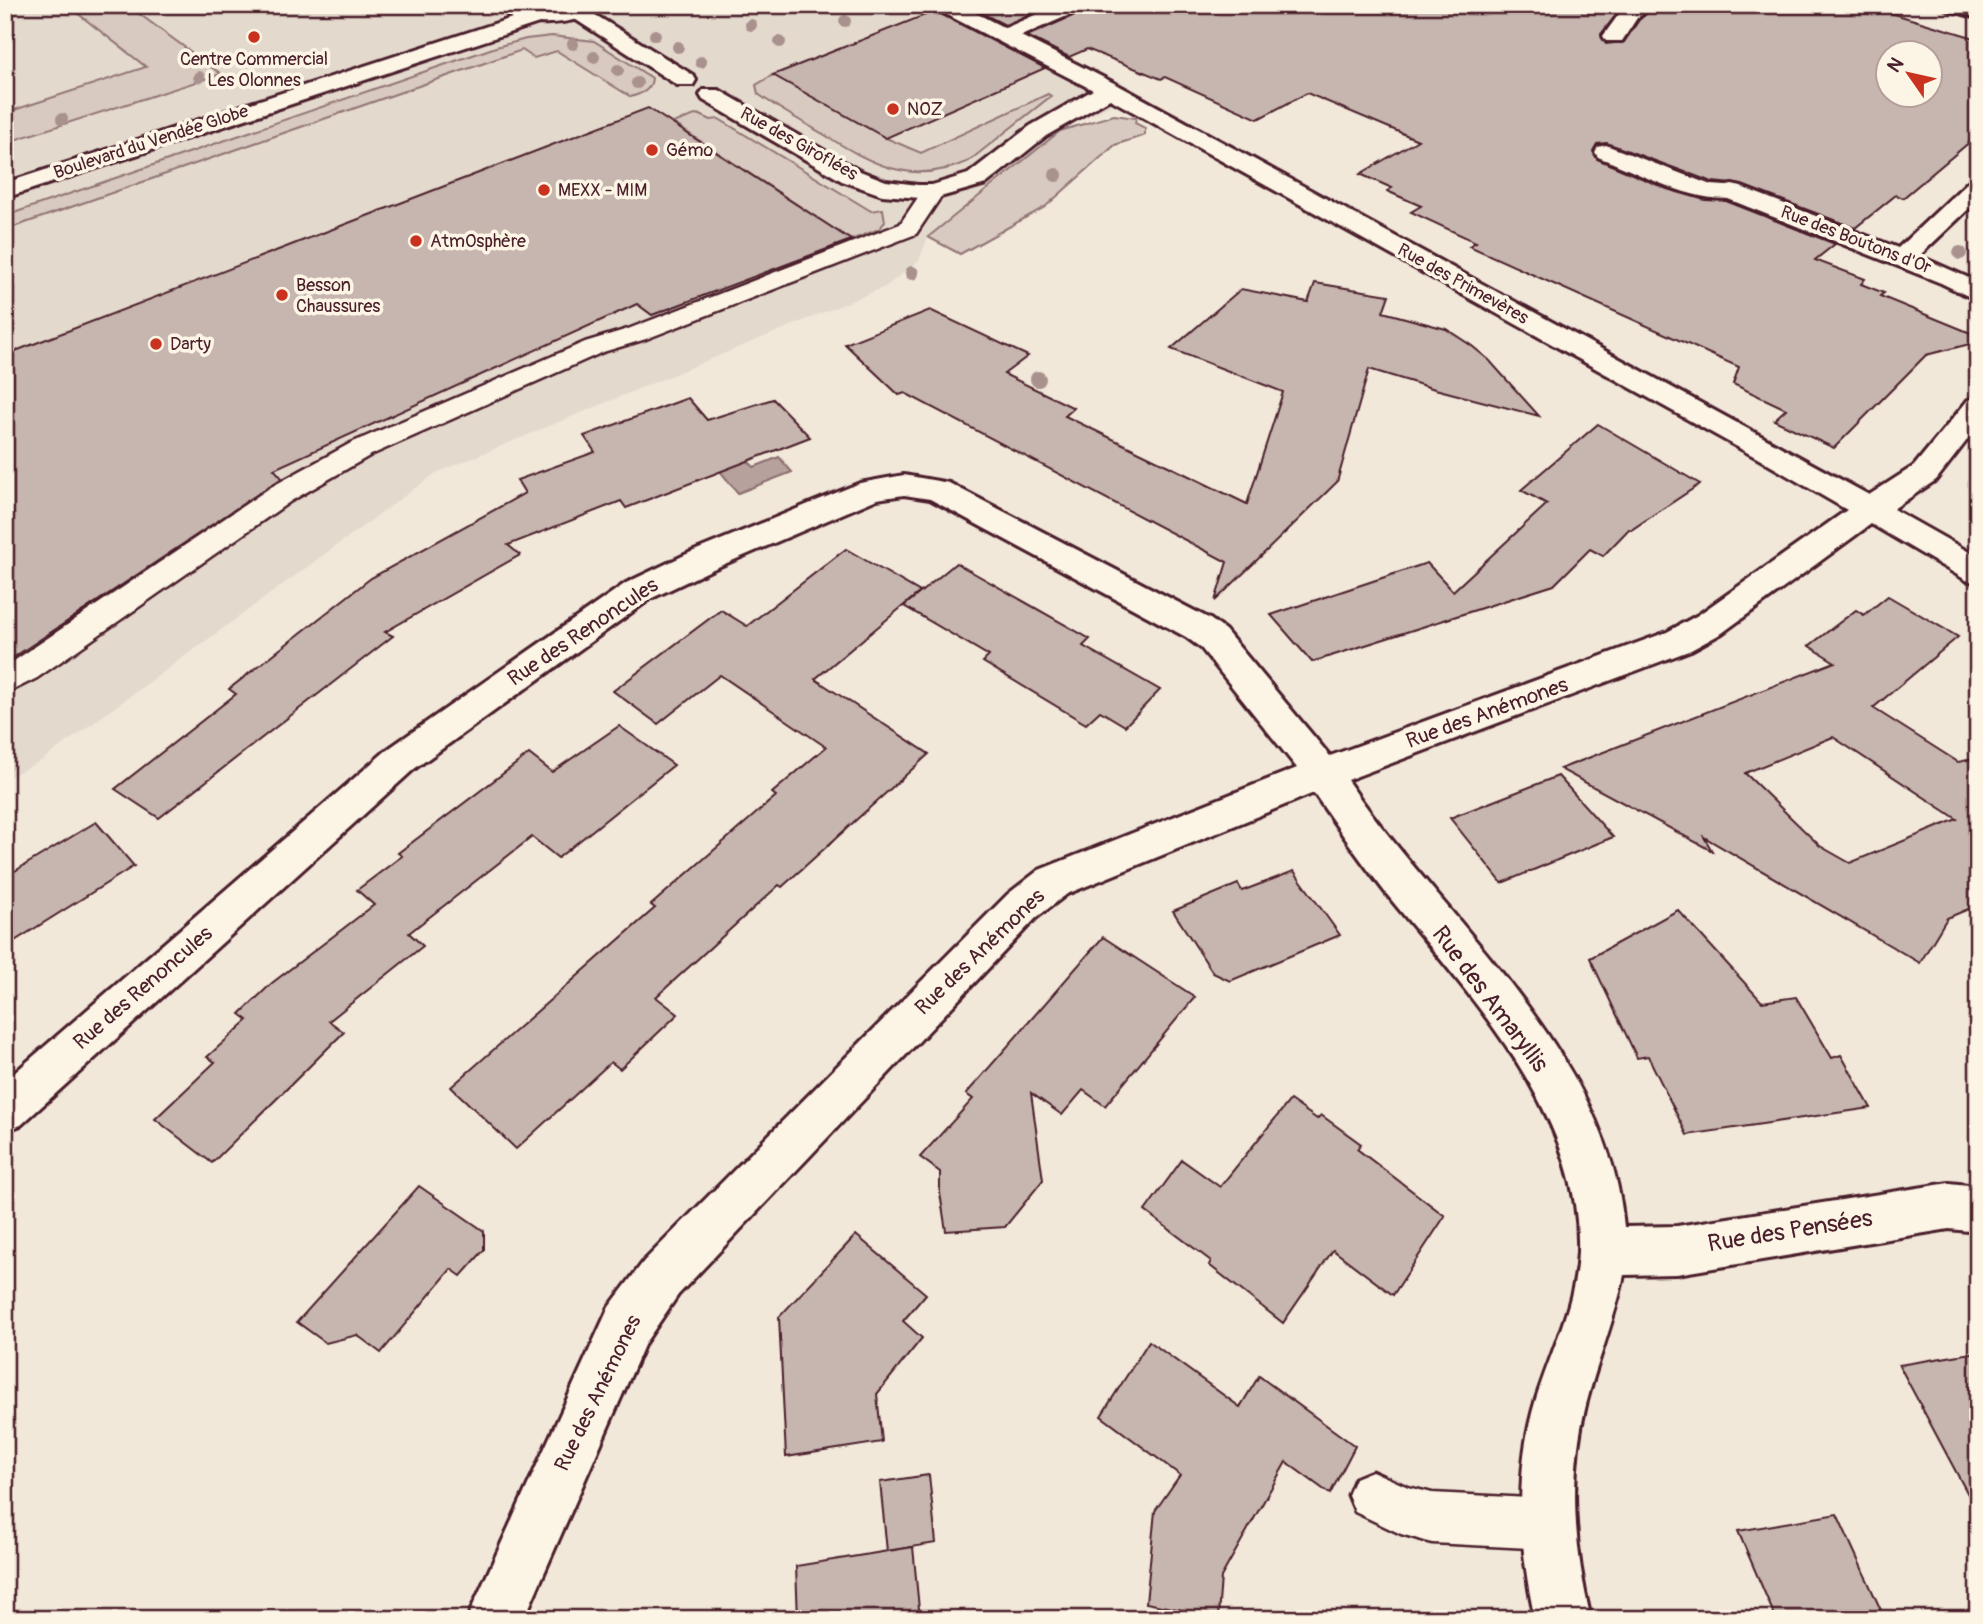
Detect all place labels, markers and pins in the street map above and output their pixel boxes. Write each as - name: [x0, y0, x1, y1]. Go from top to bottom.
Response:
- marker: Centre Commercial Les Olonnes: [246, 29, 262, 45]
- place label: Centre Commercial Les Olonnes: [180, 48, 328, 92]
- place label: NOZ: [907, 98, 943, 121]
- marker: NOZ: [885, 101, 901, 117]
- place label: Gémo: [666, 139, 713, 162]
- marker: Gémo: [644, 142, 660, 158]
- place label: MEXX - MIM: [558, 179, 647, 202]
- marker: MEXX - MIM: [536, 182, 552, 198]
- place label: AtmOsphère: [430, 230, 526, 253]
- marker: AtmOsphère: [408, 233, 424, 249]
- place label: Besson Chaussures: [296, 274, 380, 318]
- marker: Besson Chaussures: [274, 287, 290, 303]
- place label: Darty: [170, 333, 211, 356]
- marker: Darty: [148, 336, 164, 352]

